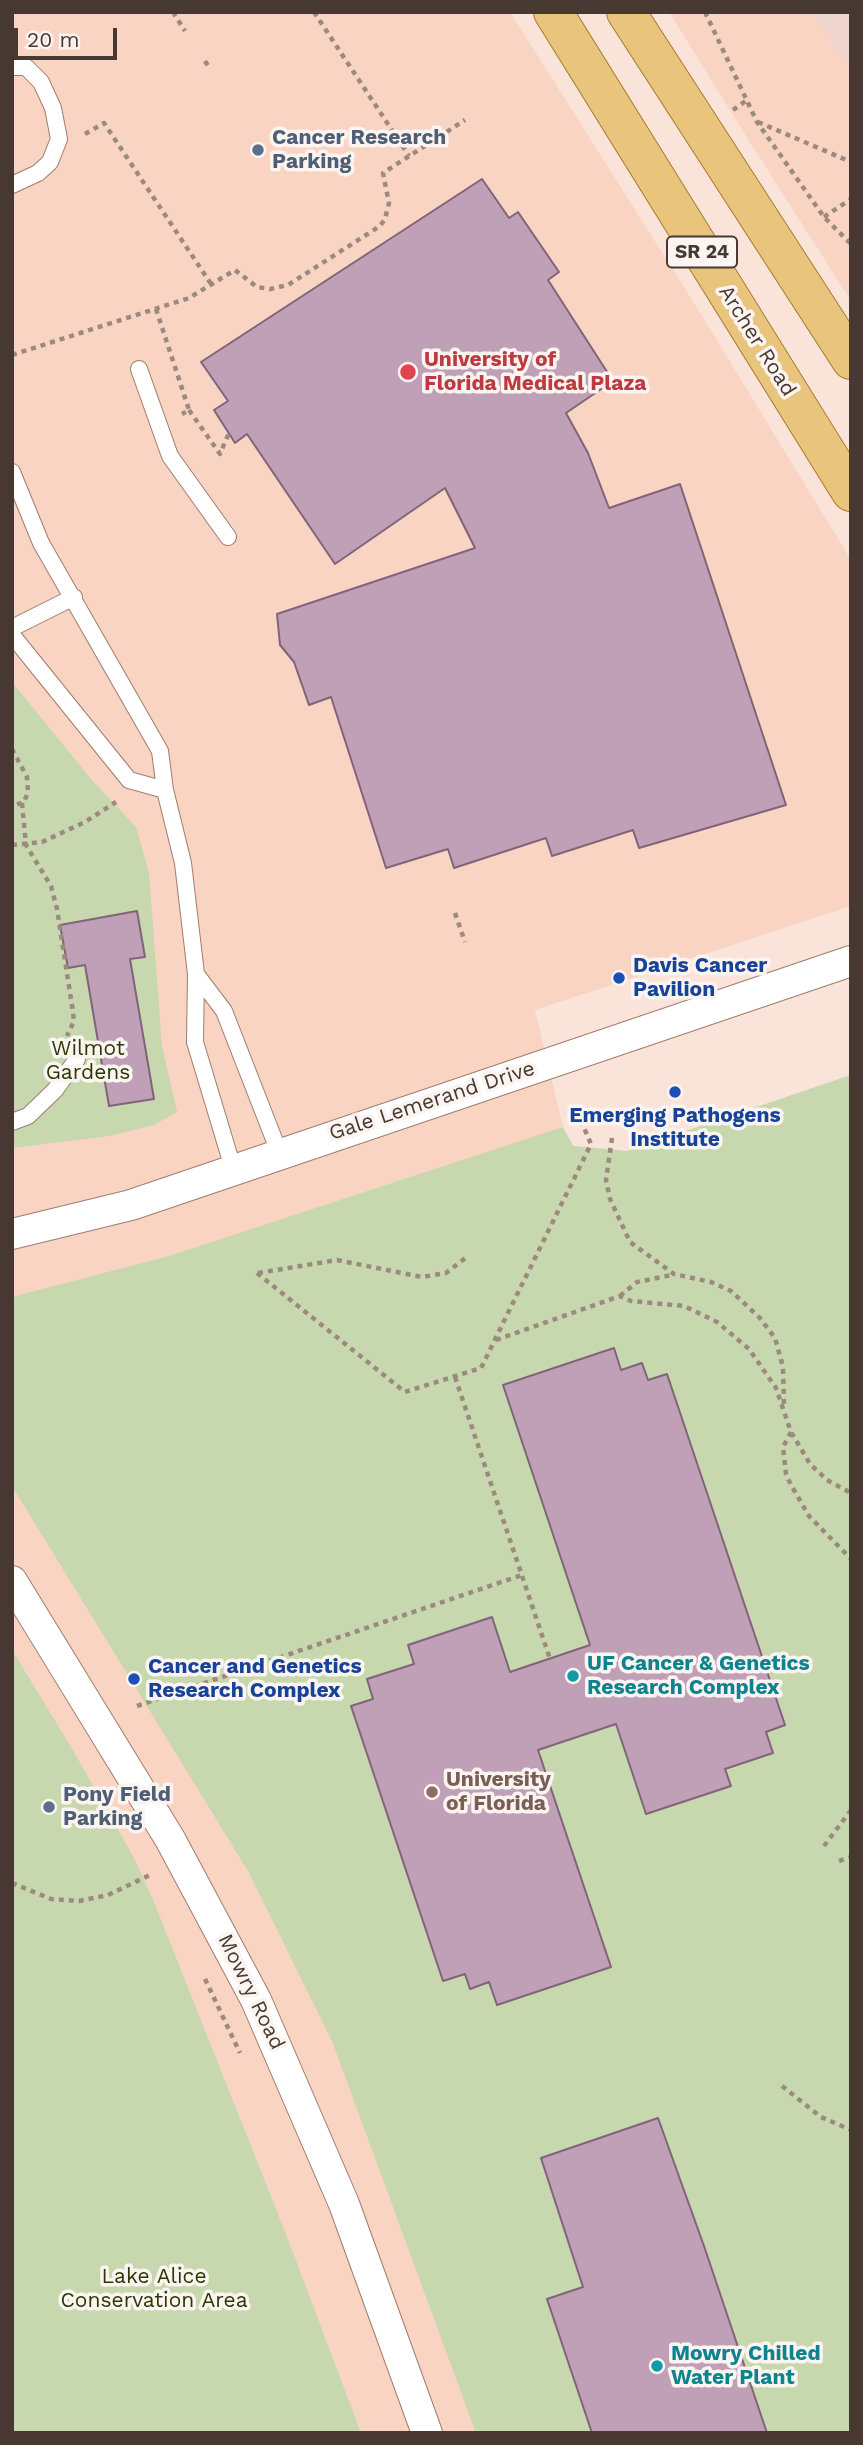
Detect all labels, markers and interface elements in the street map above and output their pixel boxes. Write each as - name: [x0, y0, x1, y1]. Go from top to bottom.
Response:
- scale bar: [18, 14, 121, 58]
- text: 20 m: [27, 27, 79, 52]
- place label: Cancer Research Parking: [272, 125, 446, 175]
- marker: Cancer Research Parking: [250, 142, 266, 158]
- road number: SR 24: [667, 236, 737, 268]
- street label: Archer Road: [713, 281, 801, 401]
- place label: University of Florida Medical Plaza: [424, 347, 646, 397]
- marker: University of Florida Medical Plaza: [398, 362, 418, 382]
- place label: Davis Cancer Pavilion: [633, 953, 767, 1003]
- marker: Davis Cancer Pavilion: [611, 970, 627, 986]
- park label: Wilmot Gardens: [46, 1036, 130, 1086]
- street label: Gale Lemerand Drive: [326, 1056, 538, 1146]
- marker: Emerging Pathogens Institute: [667, 1084, 683, 1100]
- place label: Emerging Pathogens Institute: [569, 1103, 781, 1153]
- place label: UF Cancer & Genetics Research Complex: [587, 1651, 810, 1701]
- place label: Cancer and Genetics Research Complex: [148, 1654, 362, 1704]
- marker: UF Cancer & Genetics Research Complex: [565, 1668, 581, 1684]
- marker: Cancer and Genetics Research Complex: [126, 1671, 142, 1687]
- place label: University of Florida: [446, 1767, 551, 1817]
- place label: Pony Field Parking: [63, 1782, 171, 1832]
- marker: University of Florida: [424, 1784, 440, 1800]
- marker: Pony Field Parking: [41, 1799, 57, 1815]
- street label: Mowry Road: [212, 1930, 290, 2054]
- park label: Lake Alice Conservation Area: [60, 2264, 248, 2314]
- place label: Mowry Chilled Water Plant: [671, 2341, 821, 2391]
- marker: Mowry Chilled Water Plant: [649, 2358, 665, 2374]

